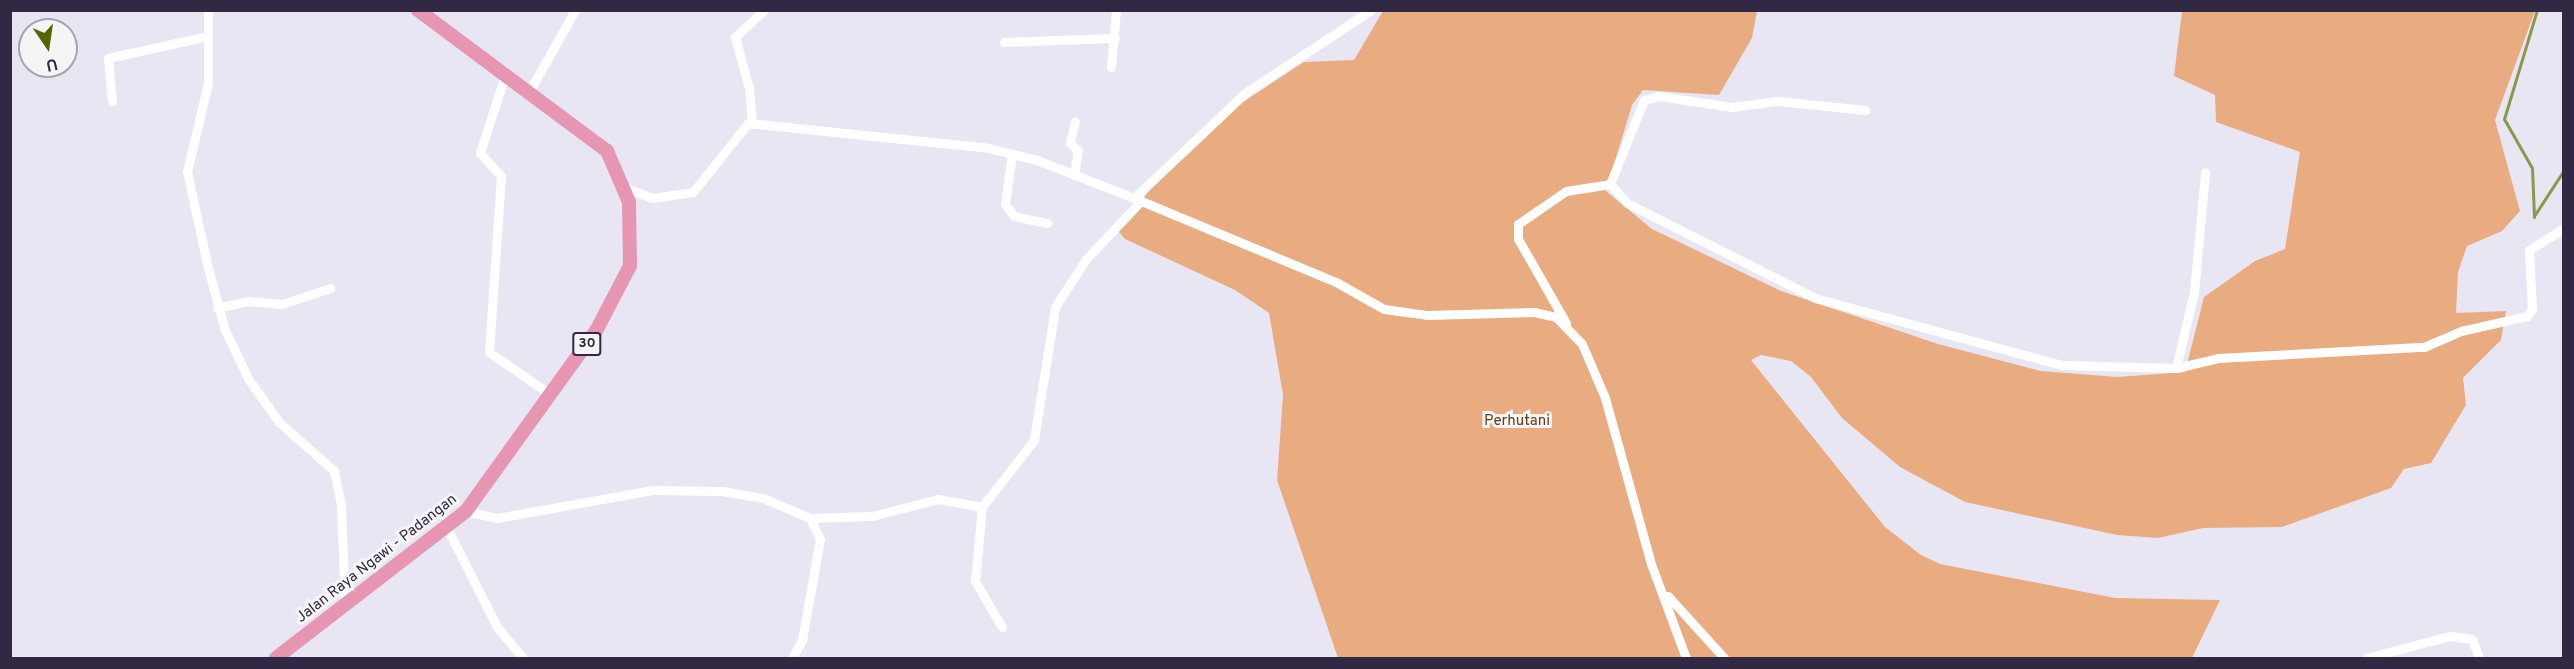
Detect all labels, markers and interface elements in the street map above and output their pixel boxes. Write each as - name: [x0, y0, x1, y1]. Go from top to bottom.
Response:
- north arrow: [18, 18, 78, 78]
- text: U: [44, 53, 59, 75]
- road number: 30: [572, 333, 602, 355]
- park label: Perhutani: [1484, 413, 1550, 431]
- street label: Jalan Raya Ngawi - Padangan: [293, 491, 461, 627]

